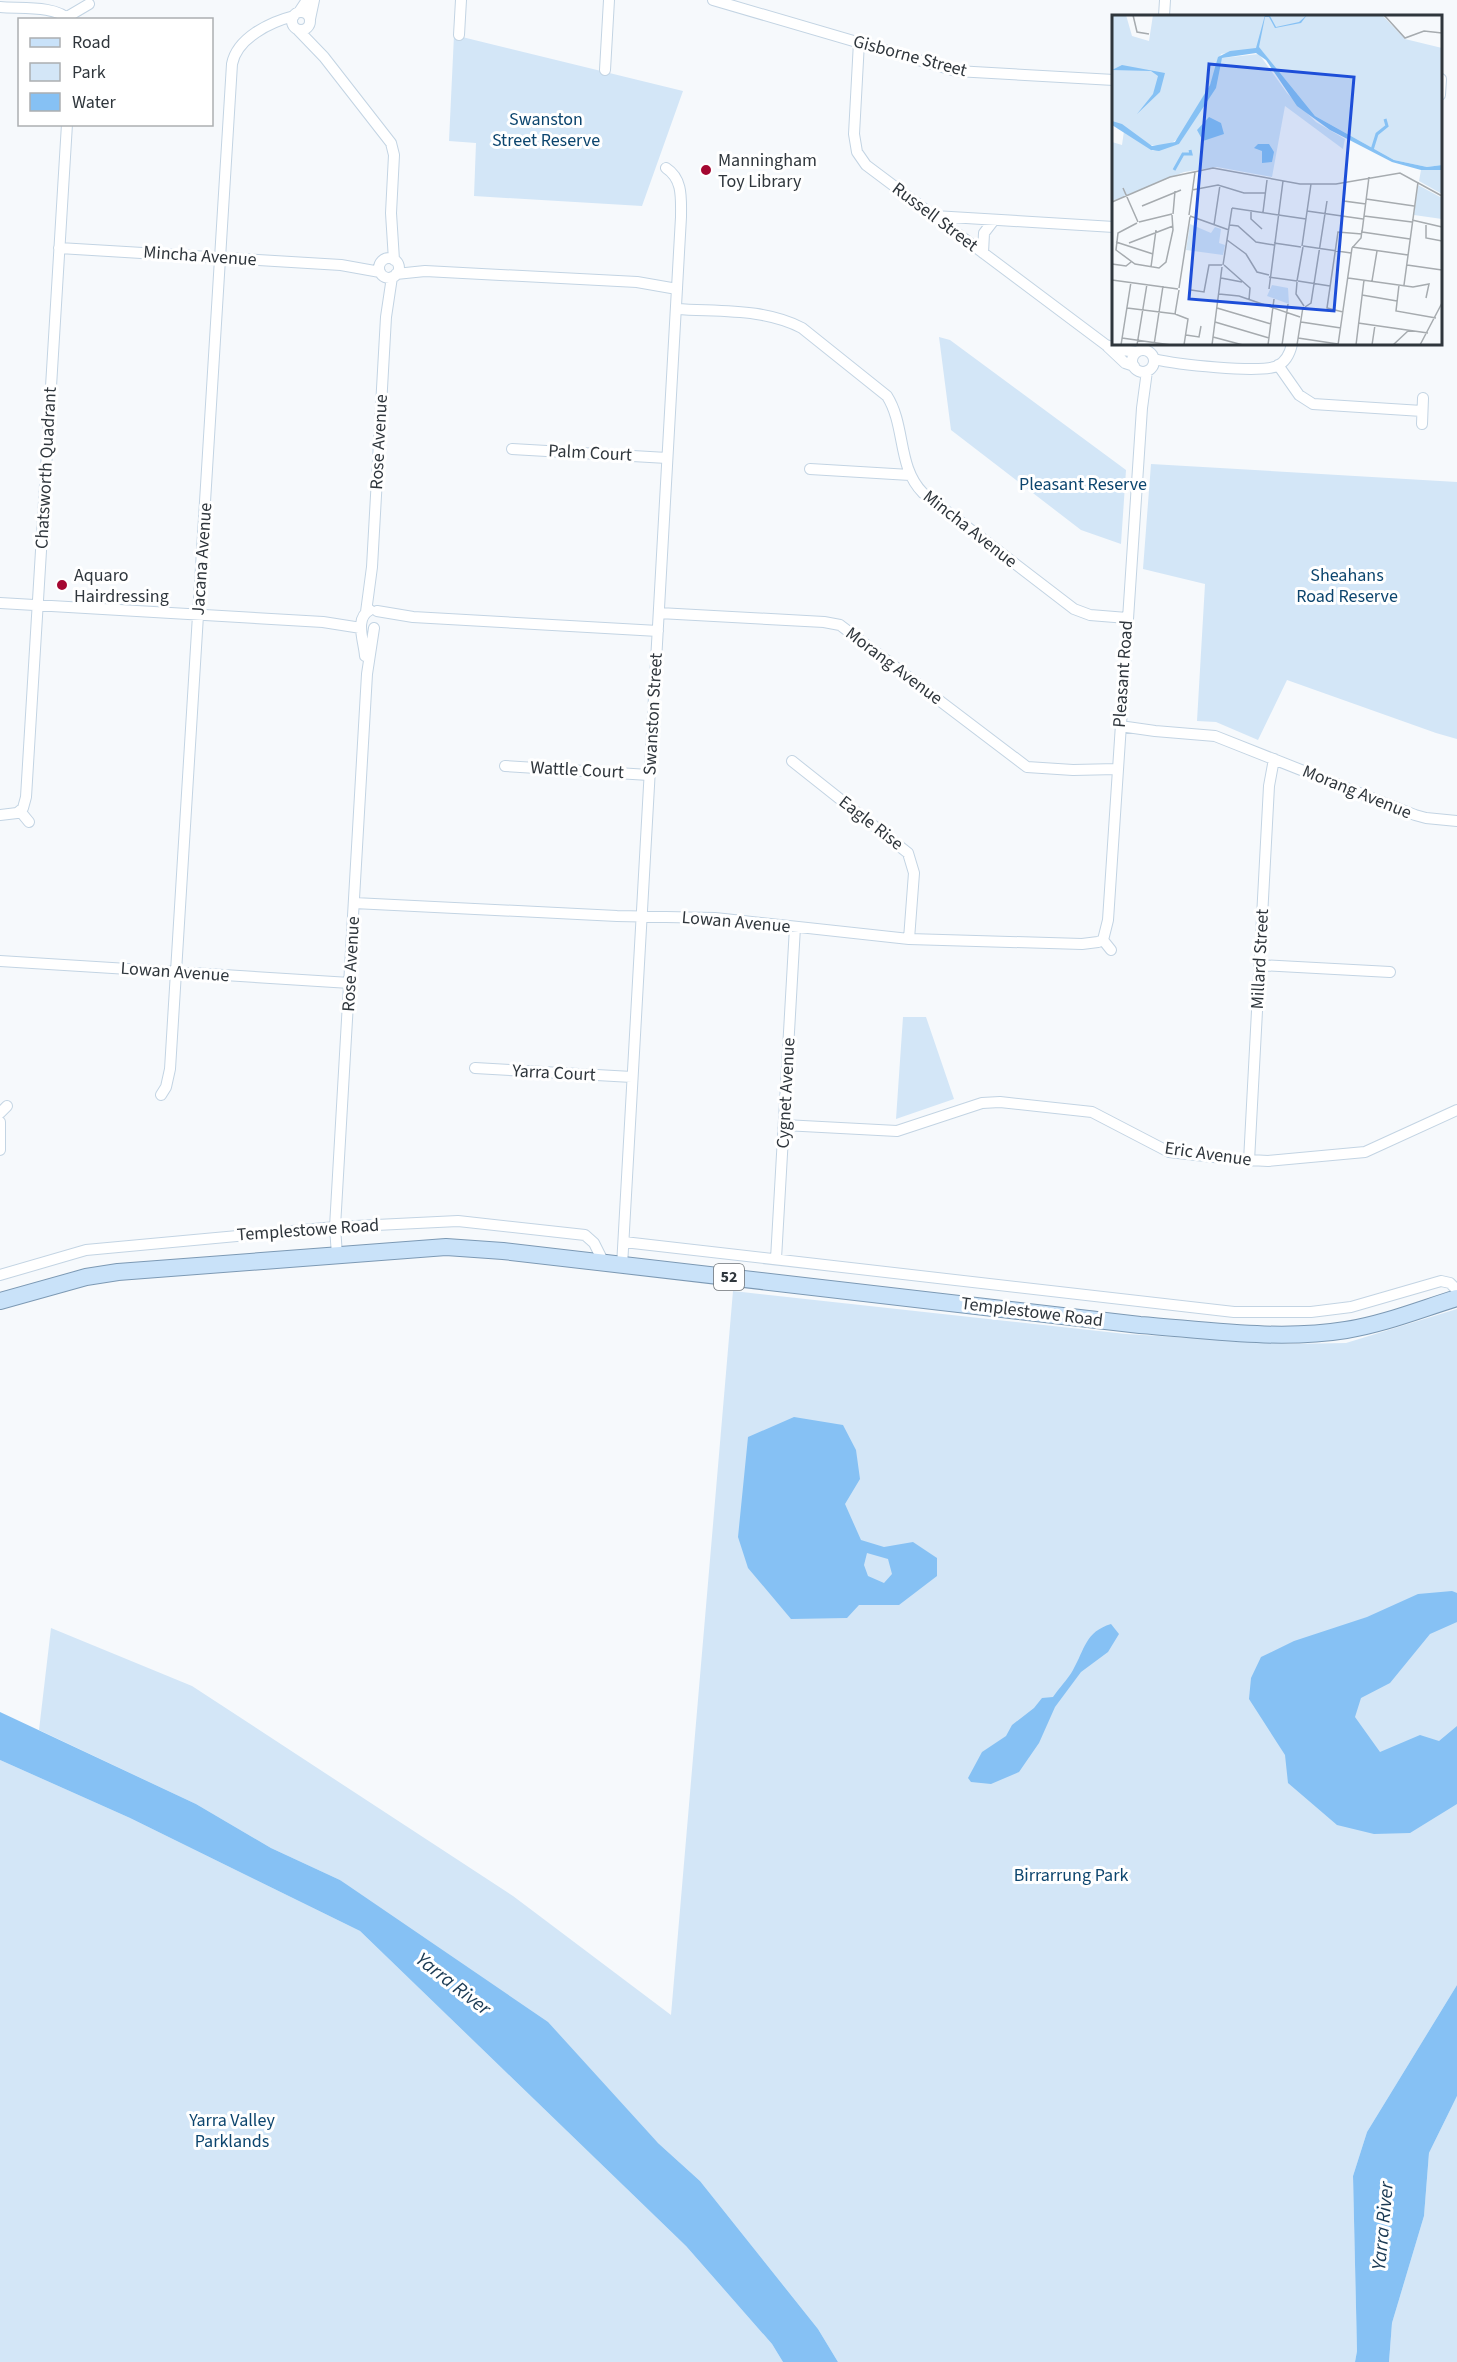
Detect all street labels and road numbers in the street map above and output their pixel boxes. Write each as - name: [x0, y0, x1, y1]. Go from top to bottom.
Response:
- street label: Gisborne Street: [850, 29, 970, 83]
- street label: Russell Street: [887, 176, 983, 258]
- street label: Mincha Avenue: [143, 240, 258, 272]
- street label: Chatsworth Quadrant: [29, 386, 63, 550]
- street label: Rose Avenue: [364, 394, 394, 490]
- street label: Palm Court: [548, 438, 632, 468]
- street label: Mincha Avenue: [918, 484, 1022, 574]
- street label: Jacana Avenue: [186, 502, 218, 616]
- street label: Pleasant Road: [1107, 620, 1139, 728]
- street label: Morang Avenue: [840, 621, 948, 711]
- street label: Swanston Street: [637, 652, 669, 776]
- street label: Wattle Court: [530, 755, 624, 785]
- street label: Morang Avenue: [1299, 759, 1415, 825]
- street label: Eagle Rise: [833, 790, 909, 856]
- street label: Lowan Avenue: [681, 905, 791, 939]
- street label: Millard Street: [1245, 908, 1275, 1010]
- street label: Rose Avenue: [336, 916, 366, 1012]
- street label: Lowan Avenue: [120, 956, 230, 988]
- street label: Cygnet Avenue: [771, 1037, 801, 1149]
- street label: Yarra Court: [511, 1058, 596, 1088]
- street label: Eric Avenue: [1163, 1136, 1253, 1172]
- street label: Templestowe Road: [236, 1213, 380, 1247]
- road number: 52: [714, 1264, 744, 1290]
- street label: Templestowe Road: [960, 1291, 1104, 1333]

